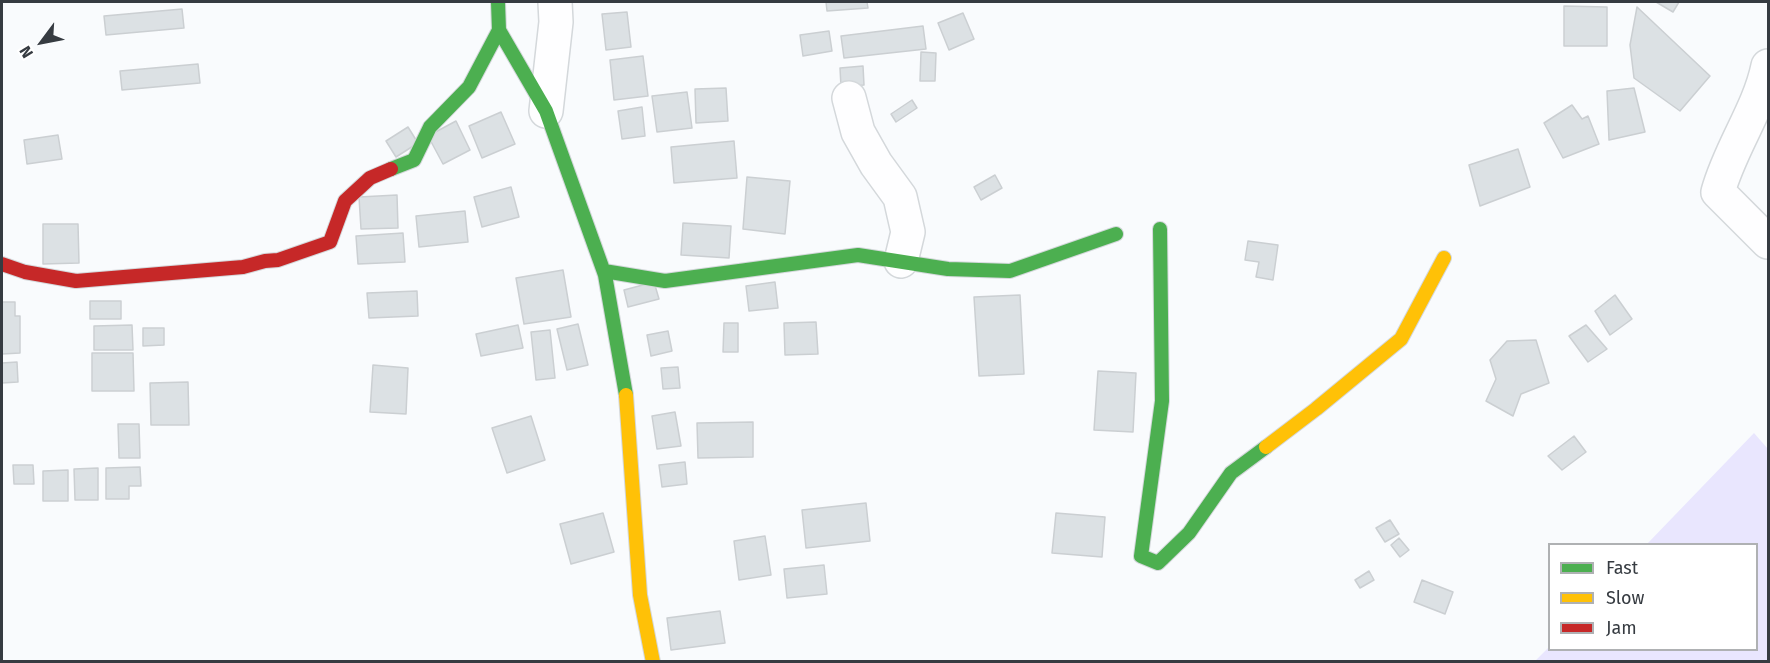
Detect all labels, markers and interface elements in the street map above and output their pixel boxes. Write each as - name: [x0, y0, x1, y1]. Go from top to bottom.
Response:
- north arrow: [12, 12, 72, 72]
- text: N: [15, 42, 37, 61]
- legend: [1548, 543, 1758, 651]
- text: Fast: [1606, 557, 1638, 579]
- text: Slow: [1606, 587, 1644, 609]
- text: Jam: [1606, 617, 1637, 639]

